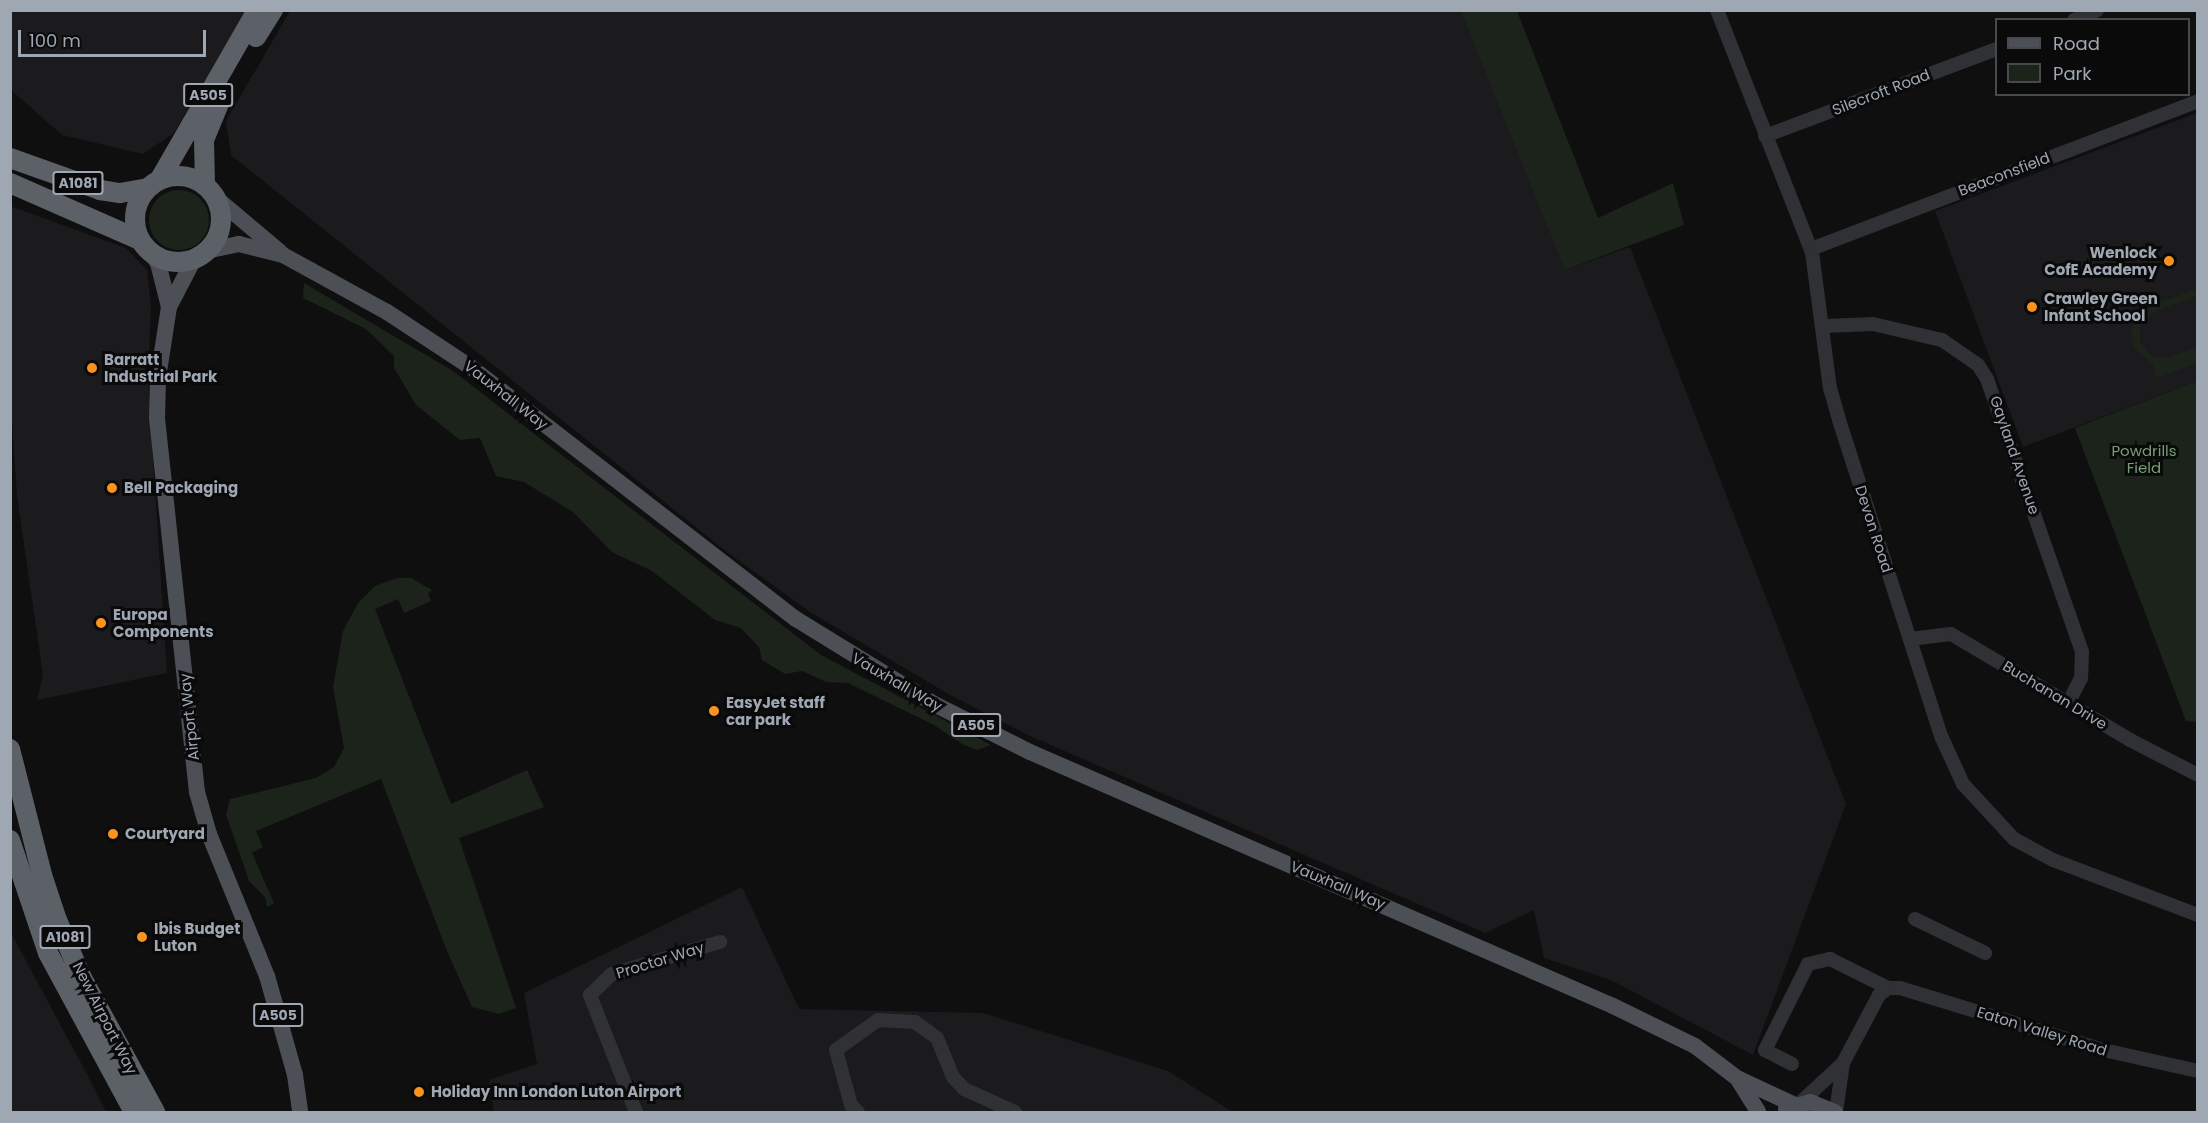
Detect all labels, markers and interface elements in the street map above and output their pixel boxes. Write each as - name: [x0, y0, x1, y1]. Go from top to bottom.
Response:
- scale bar: [21, 18, 208, 56]
- legend: [1995, 18, 2190, 96]
- text: 100 m: [29, 28, 81, 53]
- text: Road: [2053, 31, 2100, 56]
- text: Park: [2053, 61, 2092, 86]
- street label: Silecroft Road: [1830, 65, 1932, 119]
- road number: A505: [182, 84, 234, 106]
- street label: Beaconsfield: [1956, 148, 2052, 200]
- road number: A1081: [51, 172, 105, 194]
- place label: Wenlock CofE Academy: [2044, 243, 2157, 278]
- marker: Wenlock CofE Academy: [2162, 254, 2176, 268]
- place label: Crawley Green Infant School: [2044, 289, 2158, 324]
- marker: Crawley Green Infant School: [2025, 300, 2039, 314]
- place label: Barratt Industrial Park: [104, 350, 217, 385]
- street label: Vauxhall Way: [461, 357, 551, 433]
- marker: Barratt Industrial Park: [85, 361, 99, 375]
- street label: Gayland Avenue: [1986, 393, 2044, 517]
- park label: Powdrills Field: [2111, 441, 2177, 476]
- place label: Bell Packaging: [124, 479, 238, 497]
- marker: Bell Packaging: [105, 481, 119, 495]
- street label: Devon Road: [1851, 483, 1897, 575]
- place label: Europa Components: [113, 605, 214, 640]
- marker: Europa Components: [94, 616, 108, 630]
- street label: Vauxhall Way: [849, 649, 945, 715]
- street label: Buchanan Drive: [2000, 657, 2110, 733]
- street label: Airport Way: [175, 673, 203, 761]
- place label: EasyJet staff car park: [726, 693, 825, 728]
- marker: EasyJet staff car park: [707, 704, 721, 718]
- road number: A505: [950, 714, 1002, 736]
- place label: Courtyard: [125, 825, 205, 843]
- marker: Courtyard: [106, 827, 120, 841]
- street label: Vauxhall Way: [1288, 857, 1388, 913]
- place label: Ibis Budget Luton: [154, 919, 240, 954]
- road number: A1081: [38, 926, 92, 948]
- marker: Ibis Budget Luton: [135, 930, 149, 944]
- street label: Proctor Way: [614, 938, 706, 982]
- street label: New Airport Way: [69, 959, 141, 1077]
- street label: Eaton Valley Road: [1975, 1003, 2109, 1059]
- road number: A505: [252, 1004, 304, 1026]
- place label: Holiday Inn London Luton Airport: [431, 1083, 681, 1101]
- marker: Holiday Inn London Luton Airport: [412, 1085, 426, 1099]

